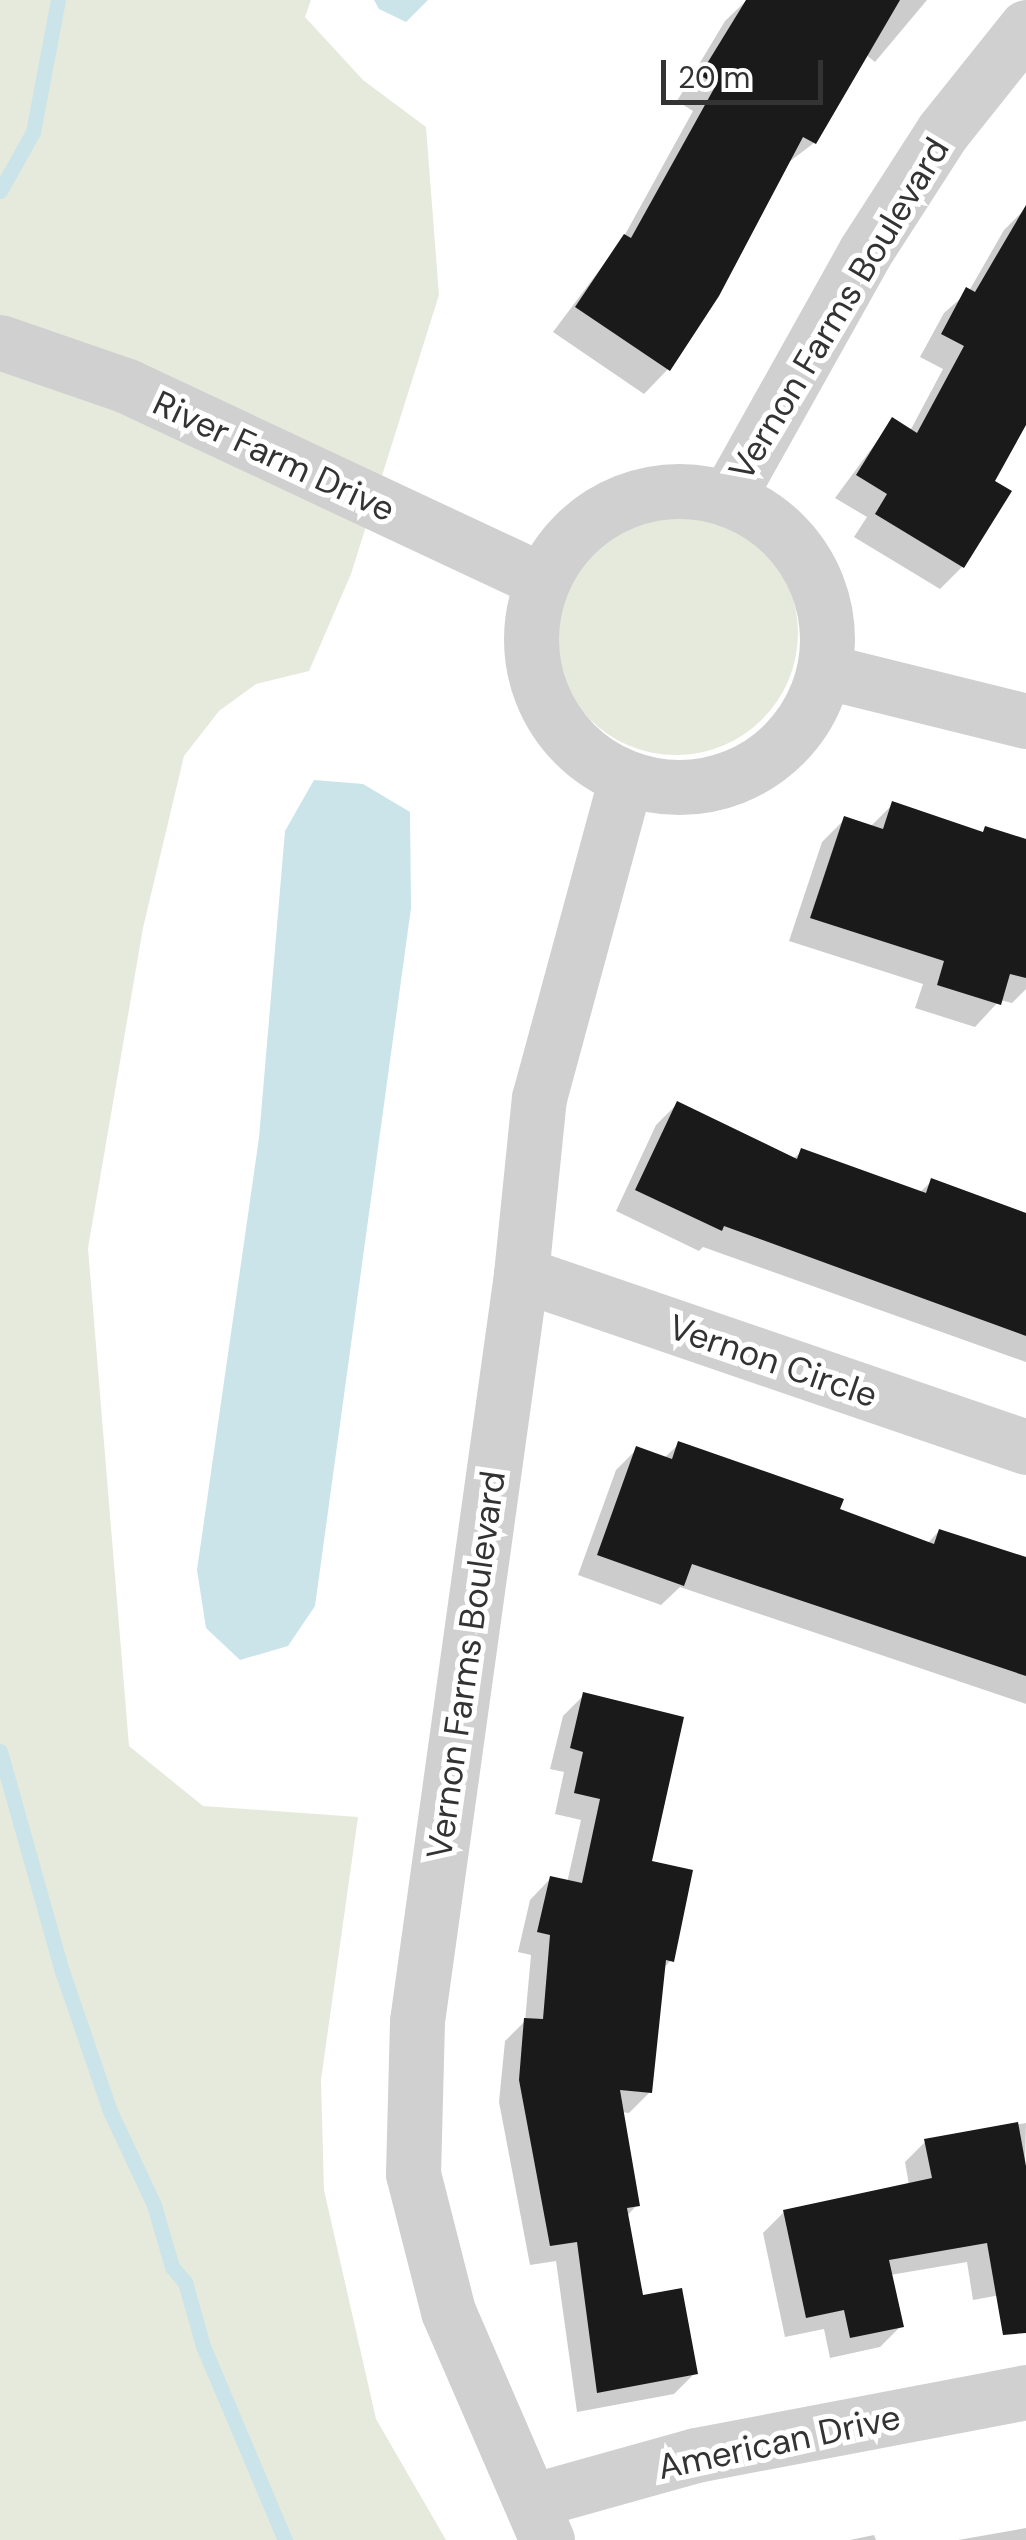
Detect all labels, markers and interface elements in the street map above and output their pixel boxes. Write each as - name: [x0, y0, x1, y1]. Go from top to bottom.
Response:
- scale bar: [666, 40, 828, 102]
- text: 20 m: [678, 58, 750, 97]
- street label: Vernon Farms Boulevard: [720, 130, 958, 488]
- street label: River Farm Drive: [146, 382, 402, 530]
- street label: Vernon Circle: [663, 1306, 883, 1416]
- street label: Vernon Farms Boulevard: [418, 1468, 514, 1862]
- street label: American Drive: [654, 2396, 904, 2488]

